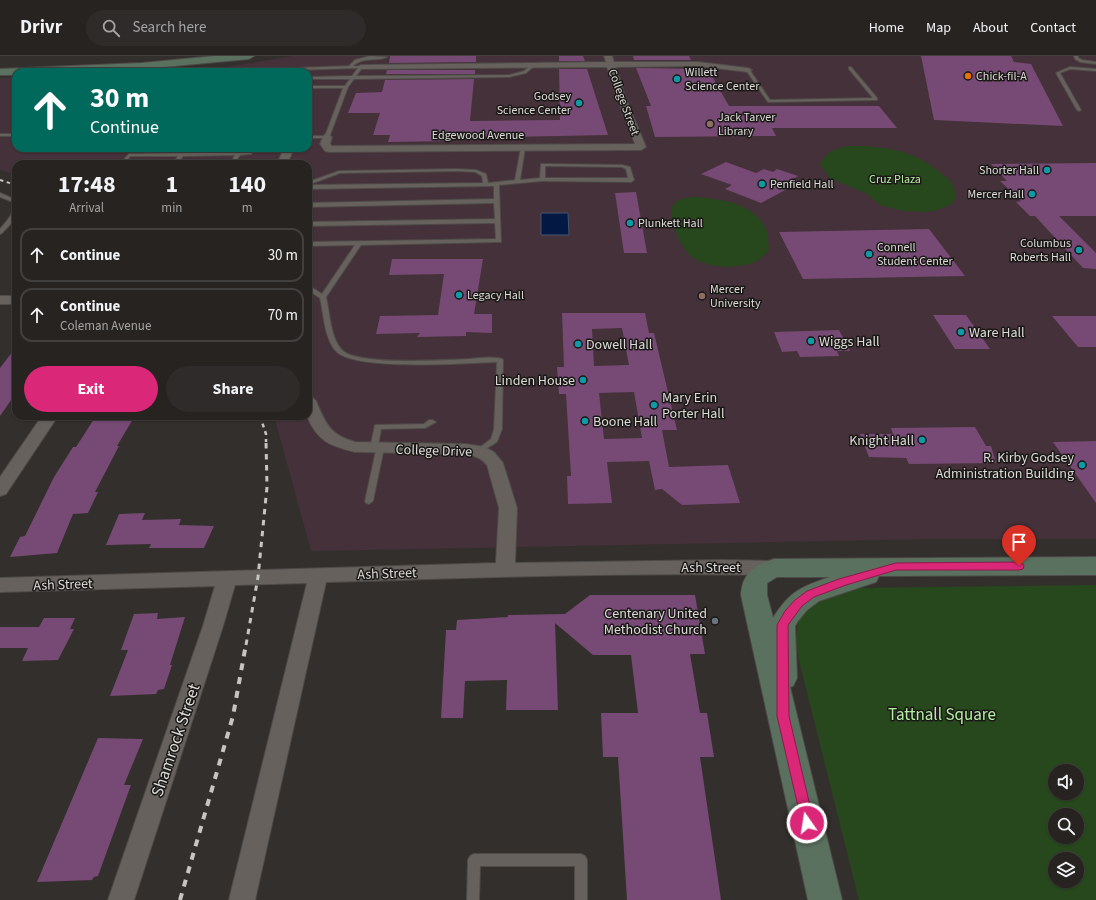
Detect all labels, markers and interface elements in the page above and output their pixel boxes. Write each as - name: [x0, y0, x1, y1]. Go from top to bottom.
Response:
- search box: [86, 10, 366, 46]
- text: Drivr: [20, 14, 62, 41]
- icon: search: [100, 17, 122, 39]
- text: Search here: [132, 17, 206, 38]
- text: Home: [869, 18, 904, 38]
- text: Map: [926, 18, 951, 38]
- text: About: [973, 18, 1008, 38]
- text: Contact: [1030, 18, 1076, 38]
- place label: Willett Science Center: [685, 64, 760, 95]
- street label: College Street: [604, 67, 643, 138]
- place label: Chick-fil-A: [976, 68, 1027, 85]
- marker: Chick-fil-A: [963, 71, 973, 81]
- marker: Willett Science Center: [672, 74, 682, 84]
- text: 30 m: [90, 78, 149, 118]
- icon: ahead: [24, 84, 76, 136]
- place label: Godsey Science Center: [497, 88, 572, 119]
- marker: Godsey Science Center: [574, 98, 584, 108]
- place label: Jack Tarver Library: [718, 109, 776, 140]
- text: Continue: [90, 115, 159, 140]
- marker: Jack Tarver Library: [705, 119, 715, 129]
- street label: Edgewood Avenue: [432, 127, 524, 144]
- place label: Shorter Hall: [979, 162, 1039, 179]
- marker: Shorter Hall: [1042, 165, 1052, 175]
- text: 17:48: [58, 167, 116, 202]
- text: 1: [166, 167, 178, 202]
- text: 140: [228, 167, 266, 202]
- park label: Cruz Plaza: [869, 171, 921, 188]
- place label: Penfield Hall: [770, 176, 834, 193]
- marker: Penfield Hall: [757, 179, 767, 189]
- place label: Mercer Hall: [968, 186, 1024, 203]
- marker: Mercer Hall: [1027, 189, 1037, 199]
- text: Arrival: [69, 199, 104, 217]
- text: min: [161, 199, 182, 217]
- text: m: [242, 199, 253, 217]
- place label: Plunkett Hall: [638, 215, 703, 232]
- marker: Plunkett Hall: [625, 218, 635, 228]
- place label: Columbus Roberts Hall: [1010, 235, 1071, 266]
- place label: Connell Student Center: [877, 239, 954, 270]
- icon: ahead: [26, 244, 48, 266]
- text: Continue: [60, 245, 120, 266]
- text: 30 m: [268, 245, 298, 266]
- marker: Columbus Roberts Hall: [1074, 245, 1084, 255]
- marker: Connell Student Center: [864, 249, 874, 259]
- place label: Mercer University: [710, 281, 761, 312]
- place label: Legacy Hall: [467, 287, 524, 304]
- marker: Legacy Hall: [454, 290, 464, 300]
- marker: Mercer University: [697, 291, 707, 301]
- text: Continue: [60, 296, 120, 317]
- icon: ahead: [26, 304, 48, 326]
- text: 70 m: [268, 305, 298, 326]
- text: Coleman Avenue: [60, 317, 151, 335]
- place label: Ware Hall: [969, 323, 1025, 343]
- marker: Ware Hall: [956, 327, 966, 337]
- place label: Wiggs Hall: [819, 332, 880, 352]
- place label: Dowell Hall: [586, 335, 653, 355]
- marker: Wiggs Hall: [806, 336, 816, 346]
- marker: Dowell Hall: [573, 339, 583, 349]
- button: Exit: [24, 366, 158, 412]
- button: Share: [166, 366, 300, 412]
- place label: Linden House: [495, 371, 575, 391]
- marker: Linden House: [578, 375, 588, 385]
- place label: Mary Erin Porter Hall: [662, 388, 725, 424]
- marker: Mary Erin Porter Hall: [649, 400, 659, 410]
- place label: Boone Hall: [593, 412, 658, 432]
- marker: Boone Hall: [580, 416, 590, 426]
- place label: Knight Hall: [849, 431, 914, 451]
- marker: Knight Hall: [917, 435, 927, 445]
- street label: College Drive: [395, 440, 473, 462]
- place label: R. Kirby Godsey Administration Building: [936, 448, 1074, 484]
- marker: R. Kirby Godsey Administration Building: [1077, 460, 1087, 470]
- pin: [1002, 525, 1036, 566]
- icon: arrive: [1008, 531, 1030, 553]
- street label: Ash Street: [681, 558, 741, 578]
- street label: Ash Street: [357, 563, 417, 585]
- street label: Ash Street: [33, 574, 93, 596]
- place label: Centenary United Methodist Church: [604, 604, 707, 640]
- marker: Centenary United Methodist Church: [710, 616, 720, 626]
- street label: Shamrock Street: [145, 680, 207, 800]
- park label: Tattnall Square: [888, 703, 996, 727]
- map controls: [1048, 764, 1084, 888]
- button: sound: [1048, 764, 1084, 800]
- position arrow: [786, 802, 828, 844]
- button: search: [1048, 808, 1084, 844]
- button: layers: [1048, 852, 1084, 888]

